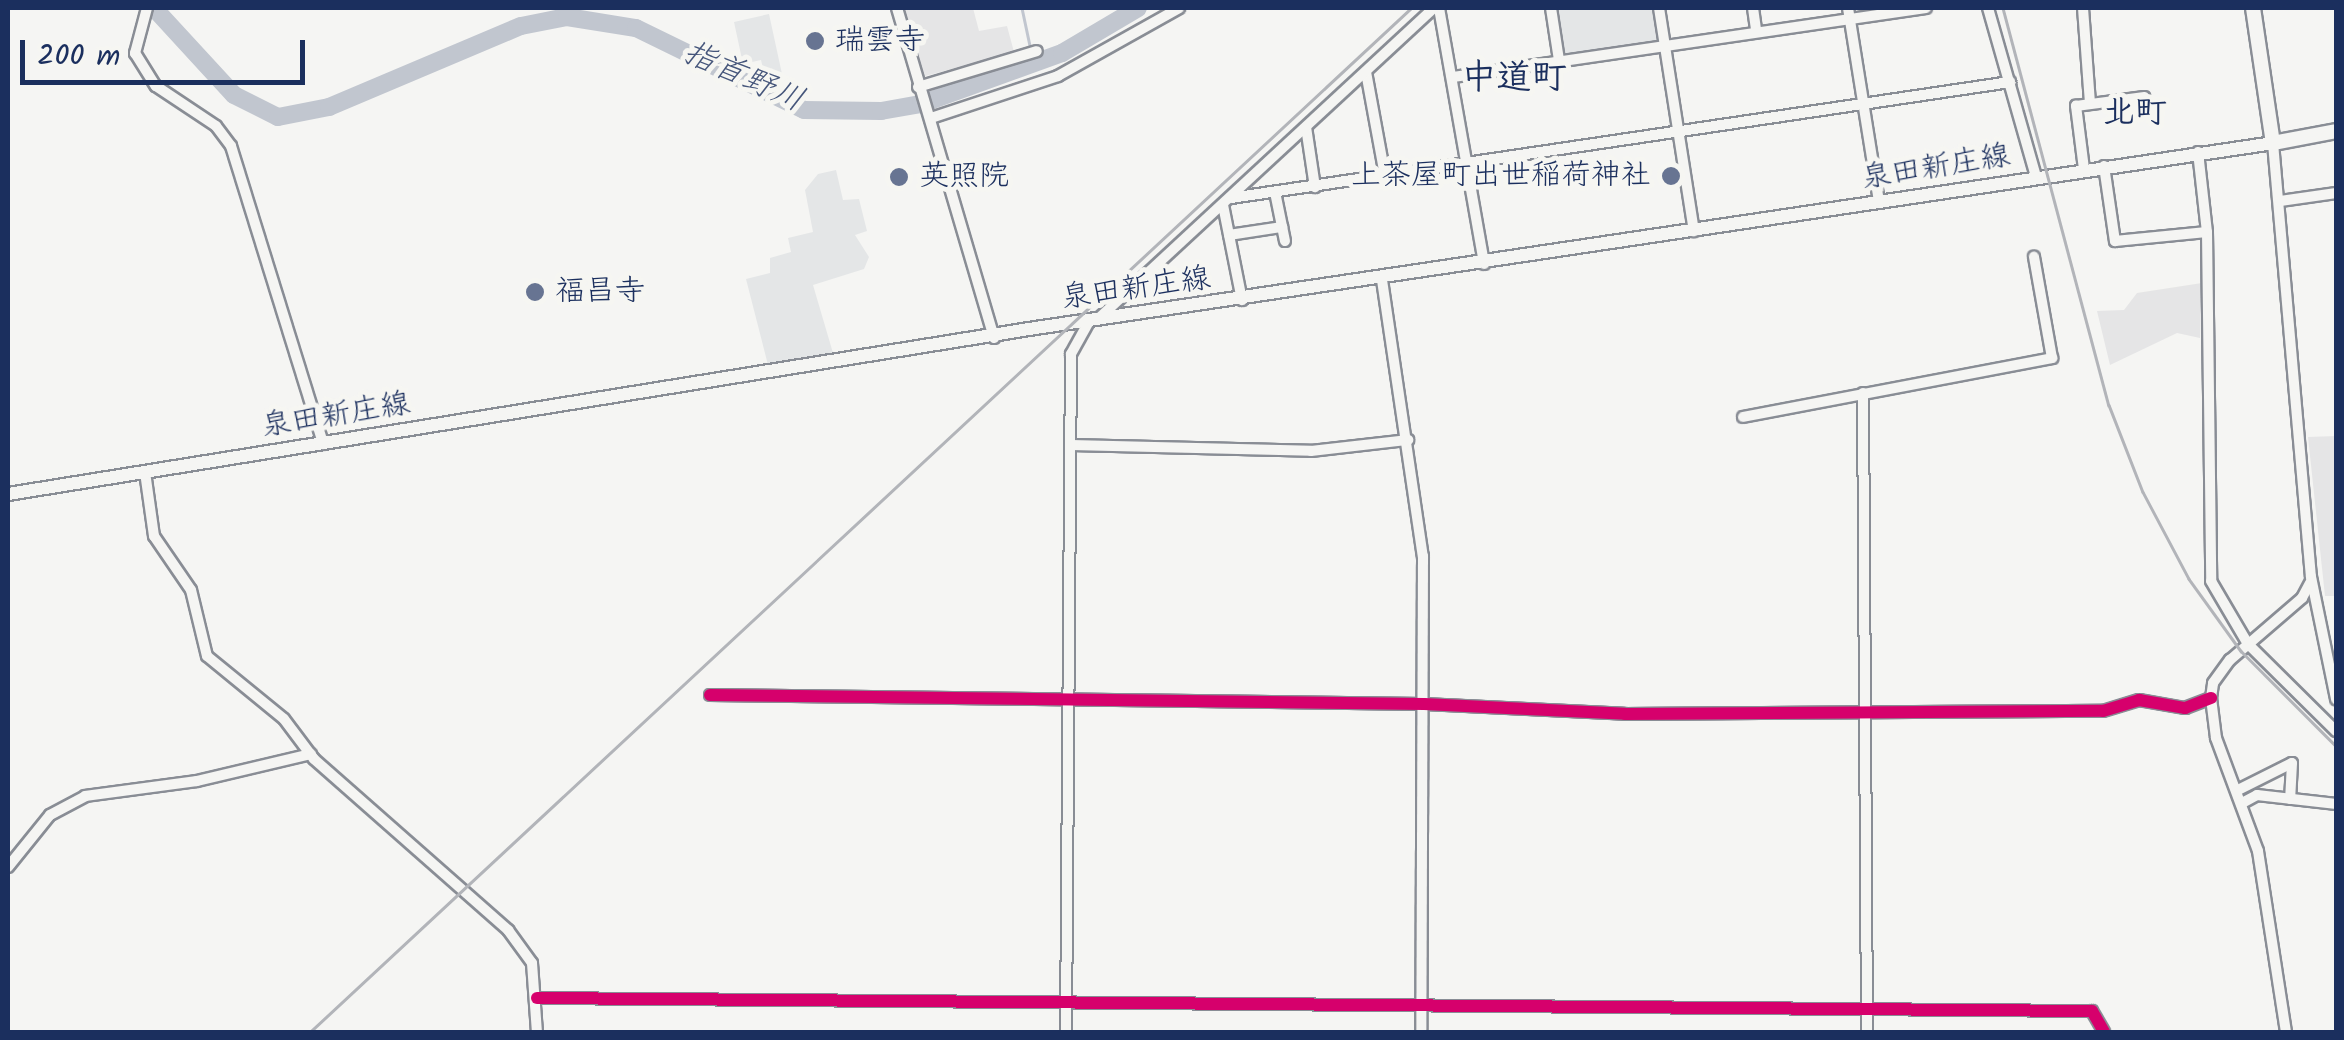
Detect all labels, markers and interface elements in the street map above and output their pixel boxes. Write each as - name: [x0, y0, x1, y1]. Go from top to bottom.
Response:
- scale bar: [25, 20, 310, 82]
- place label: 瑞雲寺: [835, 23, 925, 59]
- marker: 瑞雲寺: [804, 30, 826, 52]
- text: 200 m: [37, 33, 120, 81]
- water label: 指首野川: [677, 34, 809, 122]
- district label: 中道町: [1462, 58, 1566, 100]
- district label: 北町: [2103, 95, 2167, 133]
- street label: 泉田新庄線: [1859, 138, 2013, 198]
- place label: 上茶屋町出世稲荷神社: [1351, 158, 1651, 194]
- place label: 英照院: [919, 159, 1009, 195]
- marker: 上茶屋町出世稲荷神社: [1660, 165, 1682, 187]
- marker: 英照院: [888, 166, 910, 188]
- street label: 泉田新庄線: [1059, 261, 1213, 317]
- place label: 福昌寺: [555, 274, 645, 310]
- marker: 福昌寺: [524, 281, 546, 303]
- street label: 泉田新庄線: [259, 386, 413, 446]

